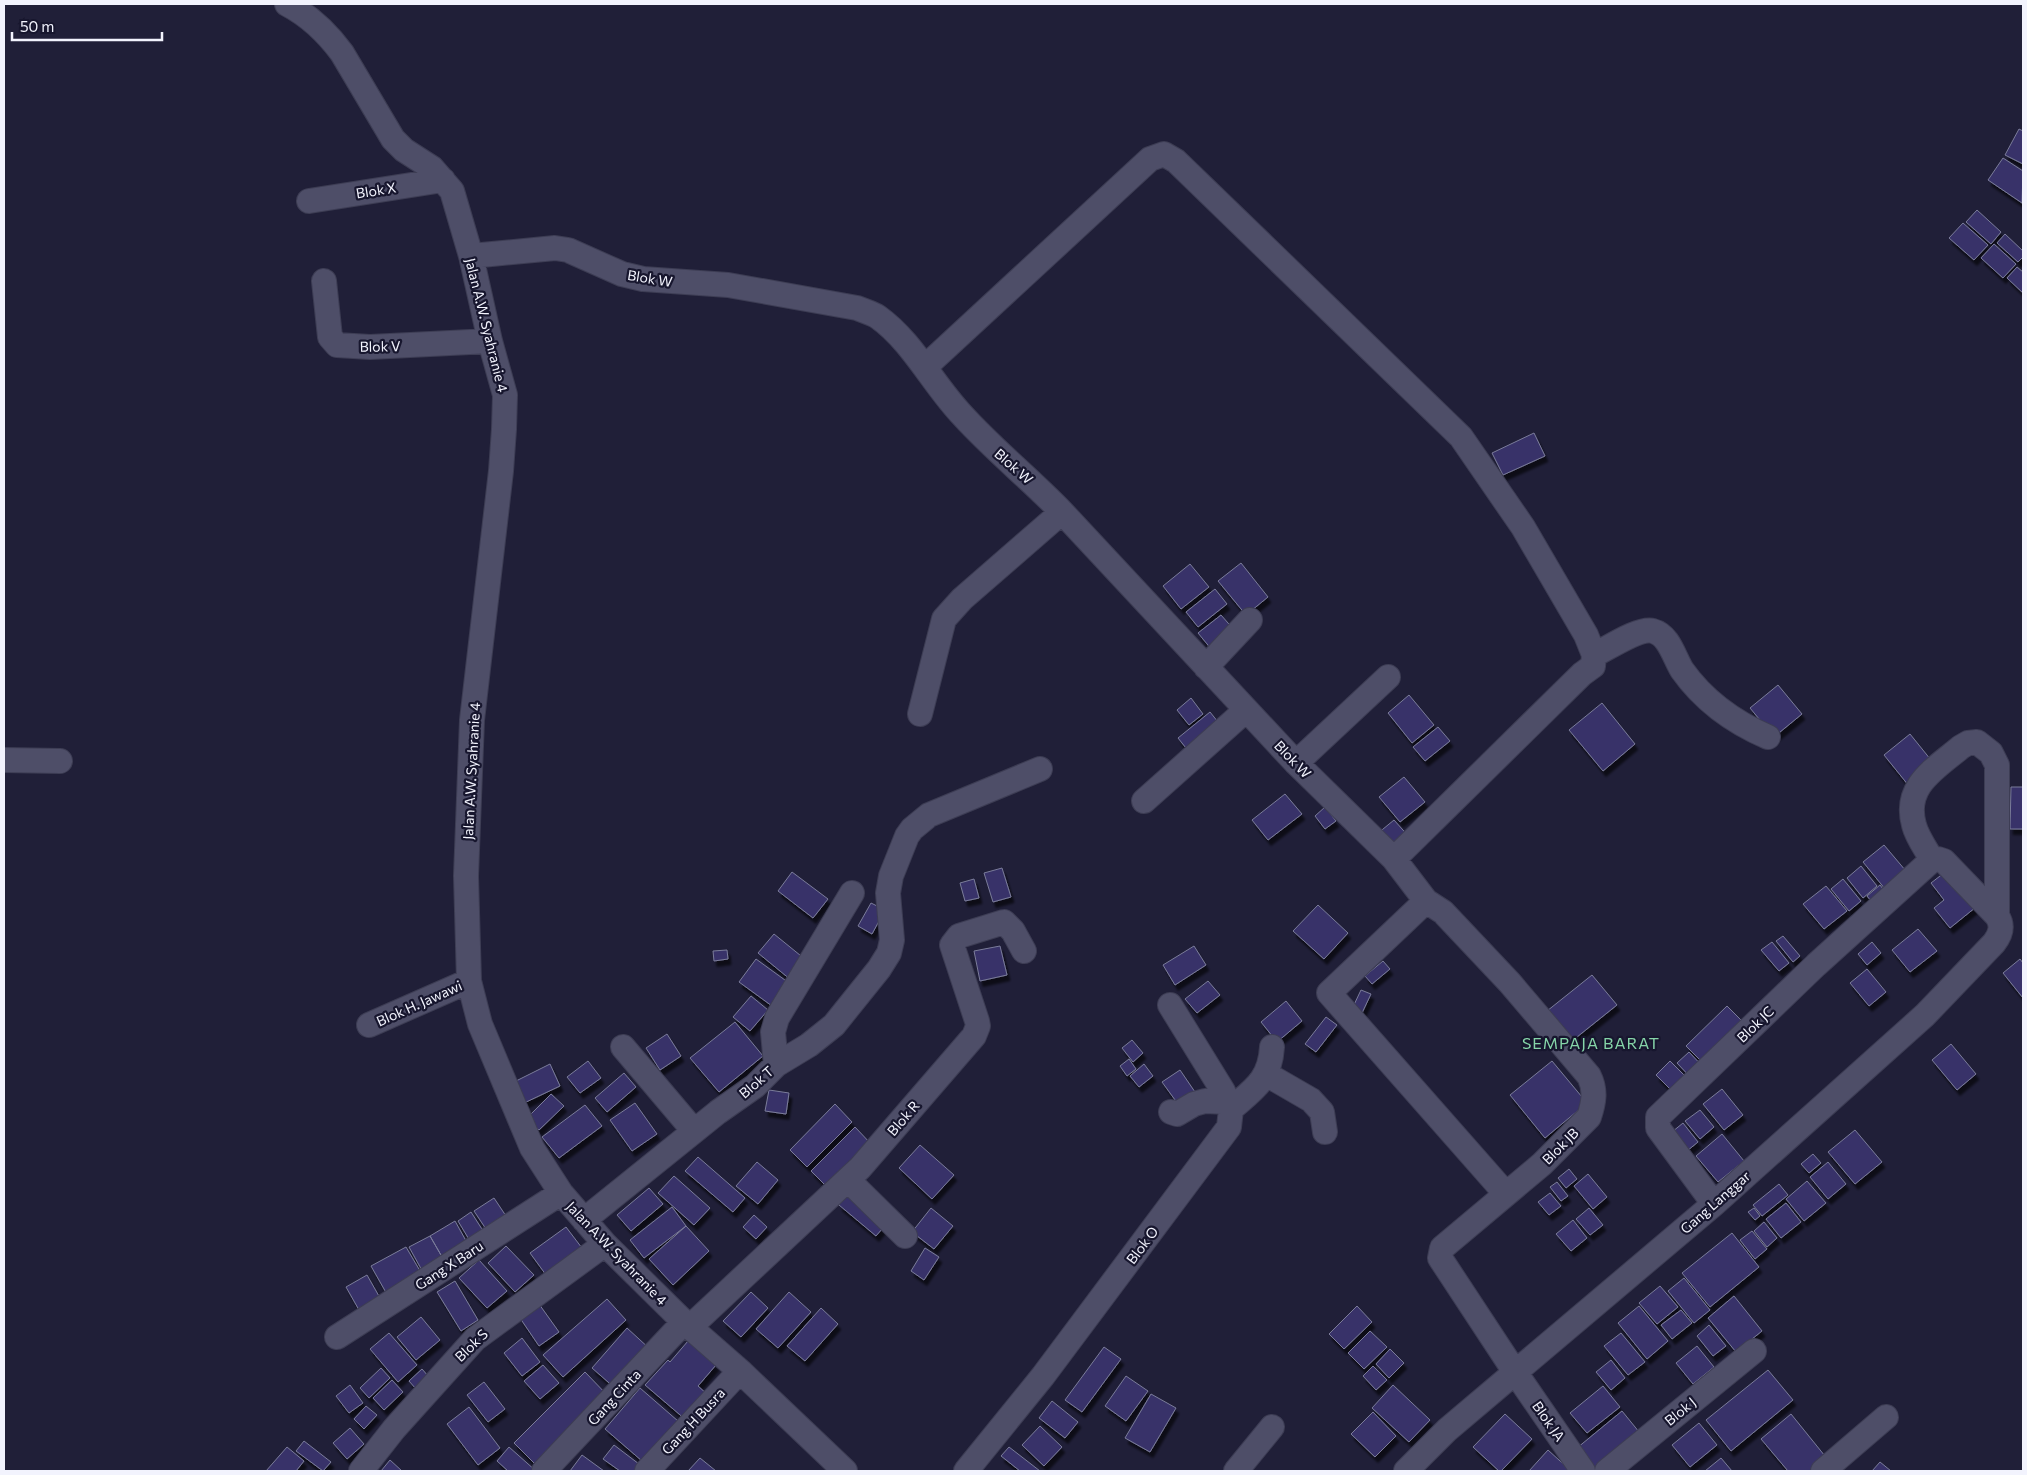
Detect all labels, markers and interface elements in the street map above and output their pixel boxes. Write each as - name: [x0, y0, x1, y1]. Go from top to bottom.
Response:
- scale bar: [12, 10, 162, 42]
- text: 50 m: [20, 17, 54, 35]
- street label: Blok X: [355, 178, 397, 202]
- street label: Jalan A.W. Syahranie 4: [462, 256, 512, 394]
- street label: Blok W: [626, 266, 674, 290]
- street label: Blok V: [359, 337, 401, 355]
- street label: Blok W: [991, 445, 1037, 487]
- street label: Jalan A.W. Syahranie 4: [459, 701, 483, 840]
- street label: Blok W: [1271, 737, 1315, 781]
- street label: Blok H. Jawawi: [374, 977, 464, 1029]
- street label: Blok JC: [1733, 1002, 1777, 1046]
- district label: SEMPAJA BARAT: [1522, 1033, 1660, 1052]
- street label: Blok T: [735, 1062, 777, 1102]
- street label: Blok R: [883, 1097, 923, 1139]
- street label: Blok JB: [1538, 1124, 1582, 1168]
- street label: Gang Langgar: [1677, 1167, 1754, 1237]
- street label: Jalan A.W. Syahranie 4: [563, 1198, 671, 1309]
- street label: Blok O: [1122, 1223, 1162, 1267]
- street label: Gang X Baru: [412, 1237, 486, 1293]
- street label: Blok S: [451, 1325, 491, 1365]
- street label: Gang Cinta: [584, 1366, 644, 1428]
- street label: Gang H Busra: [658, 1384, 728, 1458]
- street label: Blok J: [1661, 1393, 1699, 1429]
- street label: Blok JA: [1529, 1398, 1569, 1445]

